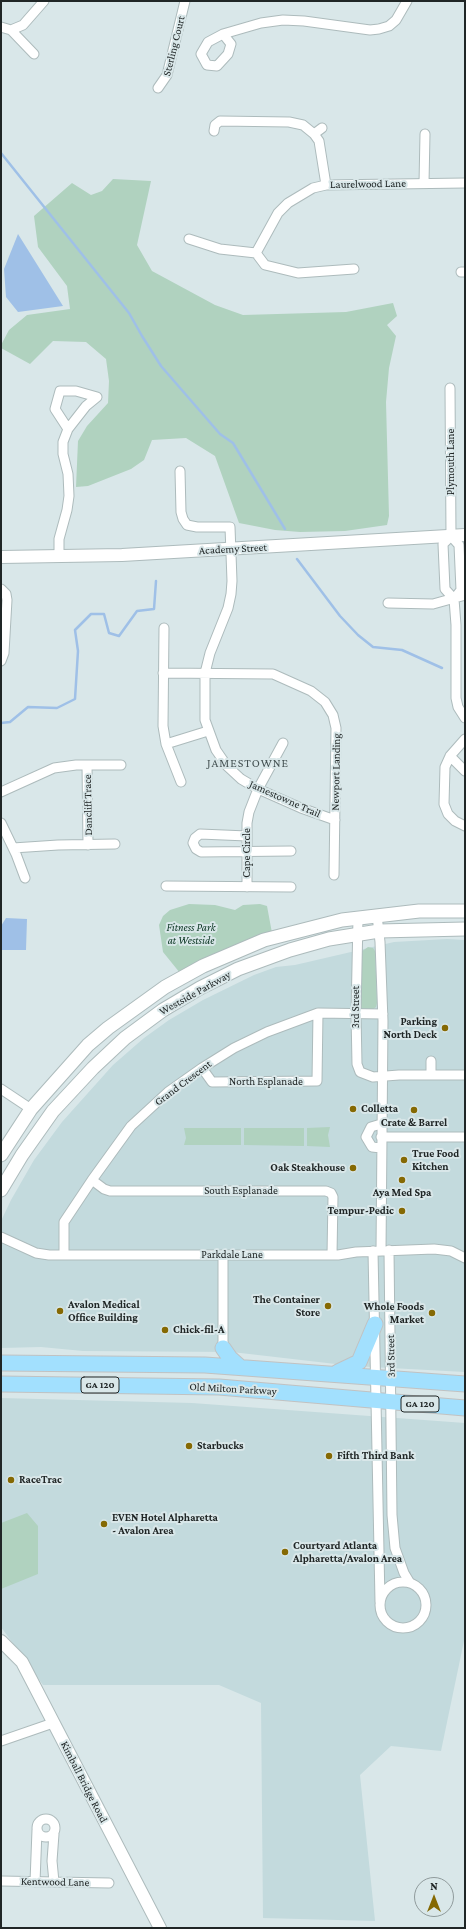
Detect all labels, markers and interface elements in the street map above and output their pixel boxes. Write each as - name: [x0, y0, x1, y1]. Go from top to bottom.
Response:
- street label: Sterling Court: [160, 14, 188, 78]
- street label: Laurelwood Lane: [330, 177, 406, 191]
- street label: Plymouth Lane: [444, 429, 458, 495]
- street label: Academy Street: [199, 541, 267, 557]
- street label: Newport Landing: [329, 733, 343, 811]
- district label: JAMESTOWNE: [207, 756, 289, 770]
- street label: Dancliff Trace: [81, 774, 95, 836]
- street label: Jamestowne Trail: [247, 777, 323, 821]
- street label: Cape Circle: [240, 828, 254, 878]
- park label: Fitness Park at Westside: [166, 921, 216, 947]
- street label: Westside Parkway: [157, 968, 233, 1018]
- street label: 3rd Street: [349, 986, 363, 1028]
- place label: Parking North Deck: [384, 1015, 437, 1041]
- marker: Parking North Deck: [440, 1023, 450, 1033]
- street label: Grand Crescent: [152, 1057, 214, 1109]
- street label: North Esplanade: [229, 1075, 303, 1089]
- place label: Colletta: [361, 1102, 398, 1116]
- marker: Colletta: [348, 1104, 358, 1114]
- marker: Crate & Barrel: [409, 1105, 419, 1115]
- place label: Crate & Barrel: [381, 1116, 447, 1130]
- place label: True Food Kitchen: [412, 1147, 459, 1173]
- marker: True Food Kitchen: [399, 1155, 409, 1165]
- place label: Oak Steakhouse: [270, 1161, 345, 1175]
- marker: Oak Steakhouse: [348, 1163, 358, 1173]
- marker: Aya Med Spa: [397, 1175, 407, 1185]
- street label: South Esplanade: [204, 1184, 278, 1198]
- place label: Aya Med Spa: [373, 1186, 431, 1200]
- place label: Tempur-Pedic: [327, 1204, 394, 1218]
- marker: Tempur-Pedic: [397, 1206, 407, 1216]
- street label: Parkdale Lane: [201, 1248, 263, 1262]
- place label: The Container Store: [253, 1293, 320, 1319]
- place label: Avalon Medical Office Building: [68, 1298, 140, 1324]
- place label: Whole Foods Market: [364, 1300, 424, 1326]
- marker: The Container Store: [323, 1301, 333, 1311]
- marker: Avalon Medical Office Building: [55, 1306, 65, 1316]
- marker: Whole Foods Market: [427, 1308, 437, 1318]
- place label: Chick-fil-A: [173, 1323, 225, 1337]
- marker: Chick-fil-A: [160, 1325, 170, 1335]
- street label: 3rd Street: [384, 1335, 398, 1377]
- road number: GA 120: [81, 1377, 119, 1393]
- street label: Old Milton Parkway: [189, 1380, 277, 1398]
- road number: GA 120: [401, 1396, 439, 1412]
- place label: Starbucks: [197, 1439, 244, 1453]
- marker: Starbucks: [184, 1441, 194, 1451]
- place label: Fifth Third Bank: [337, 1449, 414, 1463]
- marker: Fifth Third Bank: [324, 1451, 334, 1461]
- place label: RaceTrac: [19, 1473, 62, 1487]
- marker: RaceTrac: [6, 1475, 16, 1485]
- place label: EVEN Hotel Alpharetta - Avalon Area: [112, 1511, 218, 1537]
- marker: EVEN Hotel Alpharetta - Avalon Area: [99, 1519, 109, 1529]
- place label: Courtyard Atlanta Alpharetta/Avalon Area: [293, 1539, 402, 1565]
- marker: Courtyard Atlanta Alpharetta/Avalon Area: [280, 1547, 290, 1557]
- street label: Kimball Bridge Road: [58, 1739, 110, 1825]
- street label: Kentwood Lane: [21, 1875, 89, 1889]
- north arrow: [414, 1877, 454, 1917]
- text: N: [430, 1880, 438, 1892]

